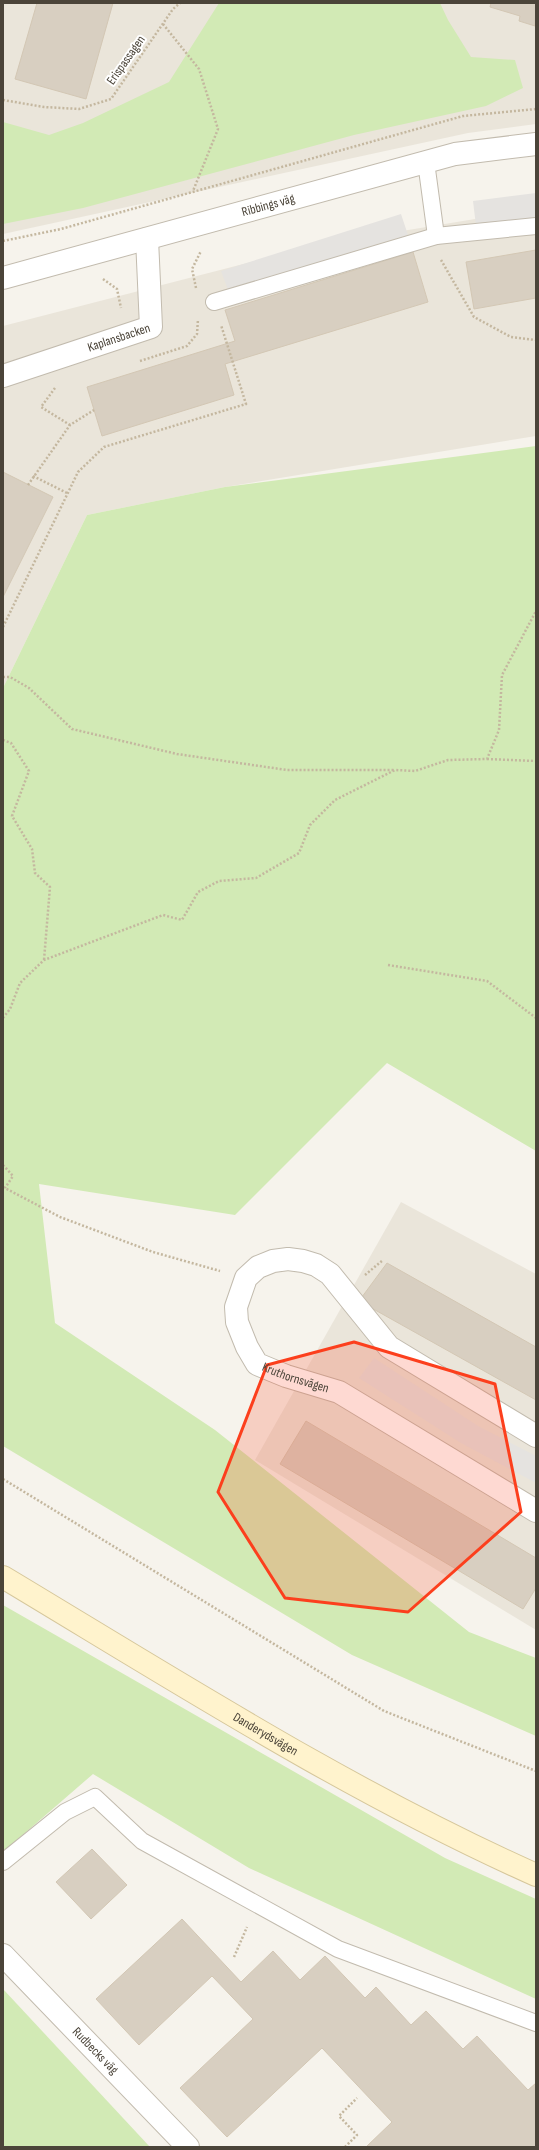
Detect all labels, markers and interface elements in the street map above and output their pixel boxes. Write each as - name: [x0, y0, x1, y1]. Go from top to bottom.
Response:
- street label: Erispassagen: [103, 32, 149, 88]
- street label: Ribbings väg: [240, 190, 296, 220]
- street label: Kaplansbacken: [85, 320, 152, 355]
- street label: Kruthornsvägen: [260, 1359, 331, 1397]
- street label: Danderydsvägen: [230, 1709, 301, 1759]
- street label: Rudbecks väg: [69, 2024, 122, 2078]

